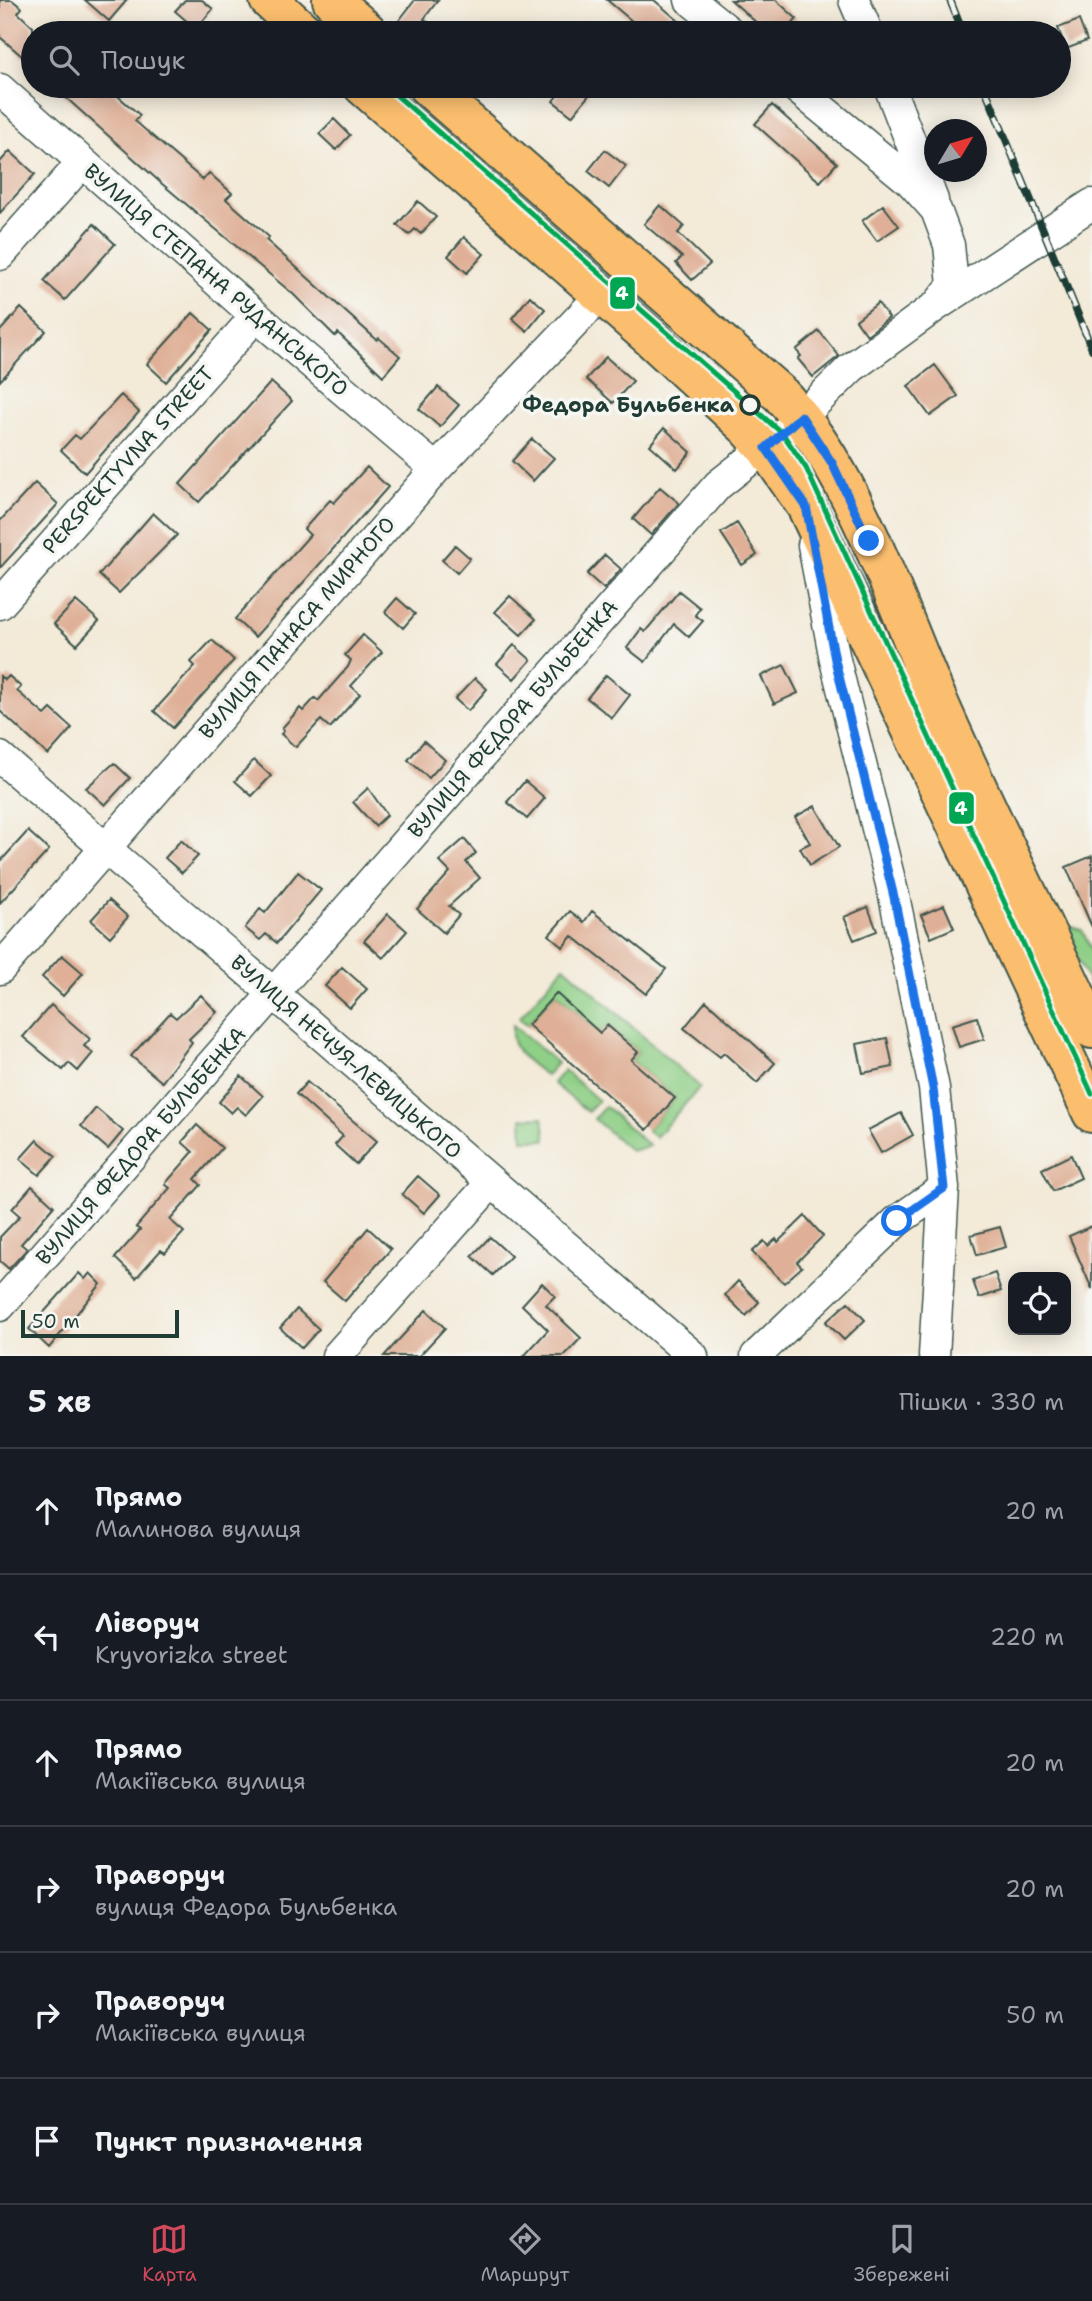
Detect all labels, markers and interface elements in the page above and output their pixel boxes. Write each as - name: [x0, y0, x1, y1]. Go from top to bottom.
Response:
- search box: [21, 21, 1071, 98]
- icon: search: [45, 41, 83, 79]
- text: Пошук: [101, 42, 185, 77]
- north arrow: [924, 119, 987, 182]
- street label: ВУЛИЦЯ СТЕПАНА РУДАНСЬКОГО: [78, 157, 354, 403]
- line badge: 4: [609, 276, 636, 310]
- text: 4: [615, 281, 629, 306]
- street label: PERSPEKTYVNA STREET: [36, 360, 220, 560]
- place label: Федора Бульбенка: [522, 391, 735, 419]
- marker: Федора Бульбенка: [740, 395, 760, 415]
- street label: ВУЛИЦЯ ПАНАСА МИРНОГО: [193, 511, 401, 745]
- route end: [853, 525, 884, 556]
- street label: ВУЛИЦЯ ФЕДОРА БУЛЬБЕНКА: [402, 594, 624, 844]
- line badge: 4: [948, 791, 975, 825]
- text: 4: [954, 796, 968, 821]
- street label: ВУЛИЦЯ НЕЧУЯ-ЛЕВИЦЬКОГО: [224, 949, 468, 1165]
- street label: ВУЛИЦЯ ФЕДОРА БУЛЬБЕНКА: [30, 1021, 252, 1271]
- route start: [881, 1205, 912, 1236]
- map controls: [1008, 1272, 1071, 1335]
- button: locate: [1008, 1272, 1071, 1335]
- scale bar: [21, 1307, 178, 1339]
- text: 50 m: [32, 1309, 80, 1334]
- text: 5 хв: [28, 1381, 91, 1422]
- text: Пішки · 330 m: [899, 1387, 1064, 1417]
- text: Прямо: [95, 1479, 183, 1514]
- icon: ahead: [28, 1492, 66, 1530]
- text: 20 m: [1005, 1496, 1064, 1526]
- text: Малинова вулиця: [95, 1514, 301, 1544]
- text: Ліворуч: [95, 1605, 200, 1640]
- icon: left: [28, 1618, 66, 1656]
- text: 220 m: [990, 1622, 1064, 1652]
- text: Kryvorizka street: [95, 1640, 288, 1670]
- text: Прямо: [95, 1731, 183, 1766]
- icon: ahead: [28, 1744, 66, 1782]
- text: 20 m: [1005, 1748, 1064, 1778]
- text: Макіївська вулиця: [95, 1766, 306, 1796]
- text: Праворуч: [95, 1857, 225, 1892]
- icon: right: [28, 1870, 66, 1908]
- text: 20 m: [1005, 1874, 1064, 1904]
- text: вулиця Федора Бульбенка: [95, 1892, 397, 1922]
- text: Праворуч: [95, 1983, 225, 2018]
- icon: right: [28, 1996, 66, 2034]
- text: 50 m: [1006, 2000, 1064, 2030]
- text: Макіївська вулиця: [95, 2018, 306, 2048]
- icon: arrive: [28, 2122, 66, 2160]
- text: Пункт призначення: [95, 2124, 363, 2159]
- tab: Карта: [142, 2220, 197, 2287]
- tab: Маршрут: [481, 2220, 569, 2287]
- tab: Збережені: [854, 2220, 950, 2287]

